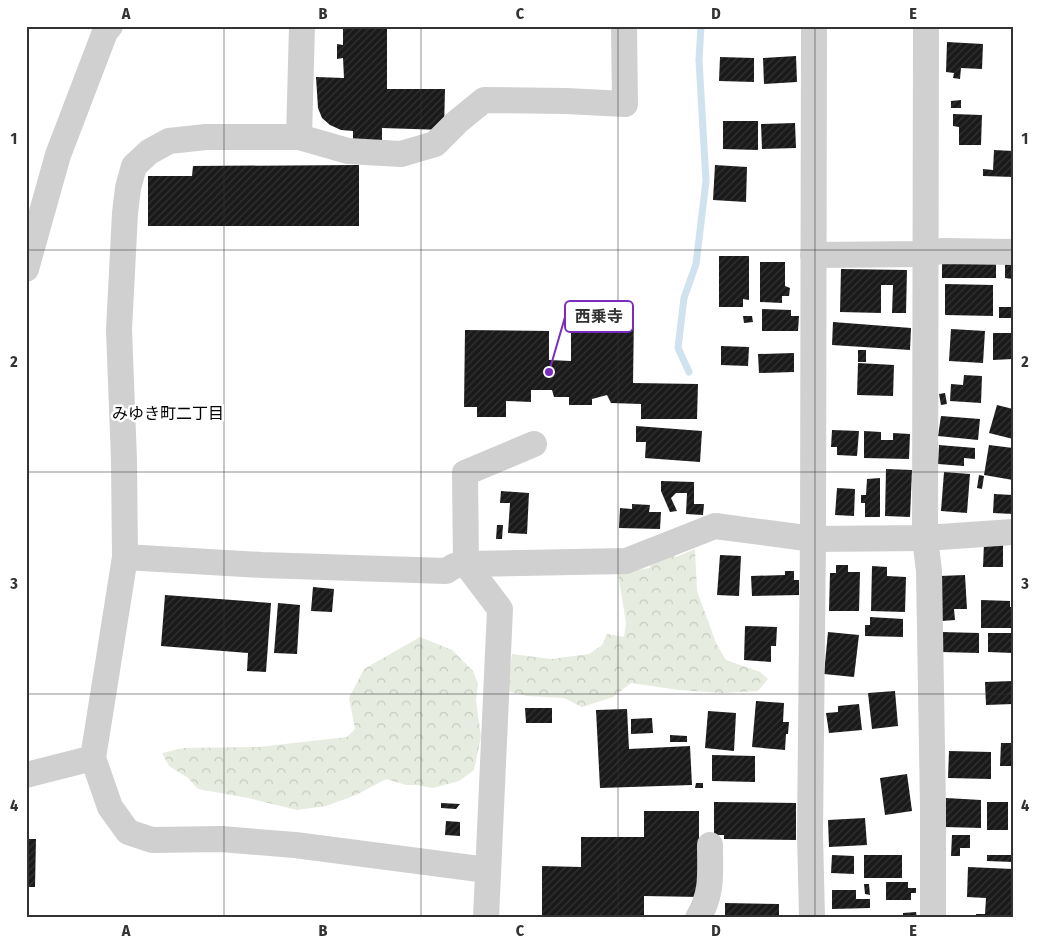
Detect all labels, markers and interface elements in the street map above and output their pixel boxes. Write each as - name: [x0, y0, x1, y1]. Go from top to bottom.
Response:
- text: A: [121, 4, 131, 23]
- text: B: [319, 4, 328, 23]
- text: C: [516, 4, 525, 23]
- text: D: [711, 4, 721, 23]
- text: E: [909, 4, 917, 23]
- text: 1: [11, 129, 17, 148]
- text: 1: [1022, 129, 1028, 148]
- callout: 西乗寺: [565, 301, 633, 332]
- text: 西乗寺: [575, 307, 623, 326]
- text: 2: [9, 352, 18, 371]
- text: 2: [1020, 352, 1029, 371]
- district label: みゆき町二丁目: [112, 404, 224, 423]
- text: 3: [9, 574, 18, 593]
- text: 3: [1020, 574, 1029, 593]
- text: 4: [10, 796, 18, 815]
- text: 4: [1021, 796, 1029, 815]
- text: A: [121, 921, 131, 940]
- text: B: [319, 921, 328, 940]
- text: C: [516, 921, 525, 940]
- text: D: [711, 921, 721, 940]
- text: E: [909, 921, 917, 940]

